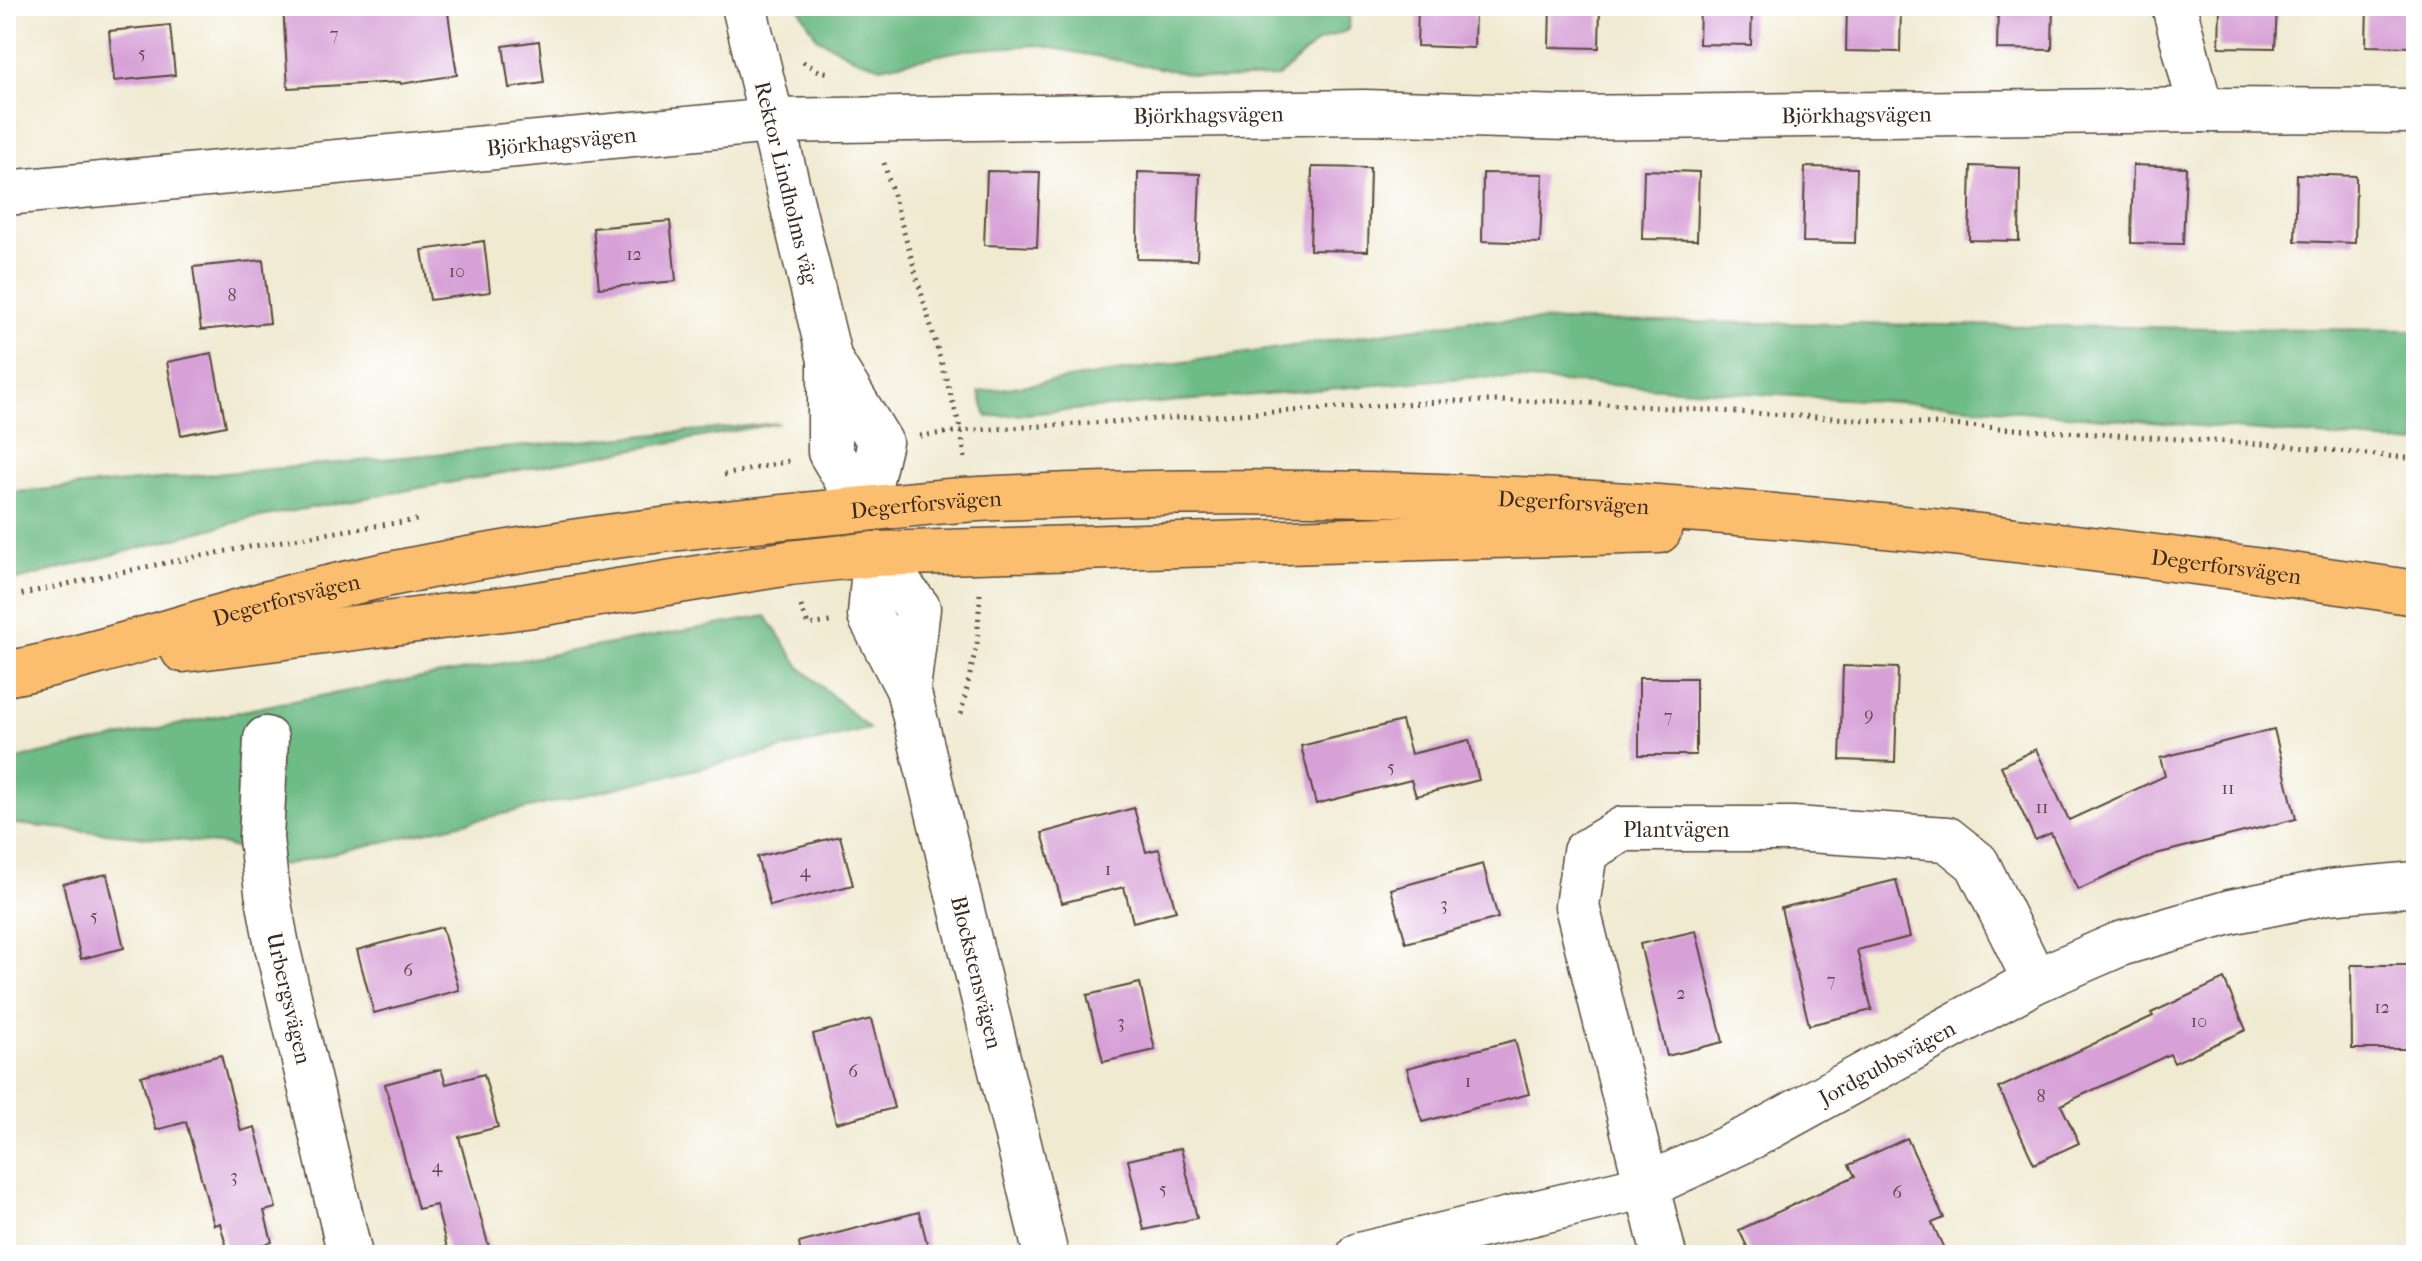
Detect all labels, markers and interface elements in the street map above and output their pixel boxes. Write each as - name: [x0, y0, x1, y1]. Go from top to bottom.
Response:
- house number: 7: [330, 24, 339, 45]
- house number: 5: [138, 43, 146, 64]
- street label: Rektor Lindholms väg: [749, 79, 823, 288]
- street label: Björkhagsvägen: [1133, 101, 1284, 130]
- street label: Björkhagsvägen: [1781, 101, 1932, 129]
- street label: Björkhagsvägen: [486, 122, 638, 162]
- house number: 12: [626, 244, 642, 265]
- house number: 10: [449, 261, 465, 282]
- house number: 8: [227, 285, 237, 306]
- street label: Degerforsvägen: [849, 486, 1003, 524]
- street label: Degerforsvägen: [1497, 486, 1650, 520]
- street label: Degerforsvägen: [2149, 544, 2303, 590]
- street label: Degerforsvägen: [210, 569, 363, 632]
- house number: 9: [1864, 704, 1874, 725]
- house number: 7: [1664, 706, 1673, 727]
- house number: 5: [1387, 757, 1395, 778]
- house number: 11: [2222, 778, 2234, 799]
- house number: 11: [2036, 797, 2048, 818]
- street label: Plantvägen: [1623, 817, 1730, 843]
- house number: 1: [1105, 859, 1111, 880]
- house number: 4: [800, 861, 811, 882]
- street label: Blockstensvägen: [945, 893, 1007, 1052]
- house number: 3: [1440, 894, 1448, 915]
- house number: 5: [90, 906, 98, 927]
- street label: Urbergsvägen: [261, 930, 317, 1067]
- house number: 6: [403, 960, 413, 981]
- house number: 7: [1827, 970, 1836, 991]
- house number: 2: [1676, 983, 1686, 1004]
- house number: 12: [2374, 997, 2390, 1018]
- house number: 10: [2191, 1011, 2207, 1032]
- house number: 3: [1117, 1012, 1125, 1033]
- street label: Jordgubbsvägen: [1813, 1015, 1960, 1112]
- house number: 6: [848, 1061, 858, 1082]
- house number: 1: [1465, 1071, 1471, 1092]
- house number: 8: [2036, 1086, 2046, 1107]
- house number: 4: [432, 1156, 443, 1177]
- house number: 3: [230, 1166, 238, 1187]
- house number: 5: [1159, 1179, 1167, 1200]
- house number: 6: [1892, 1182, 1902, 1203]

